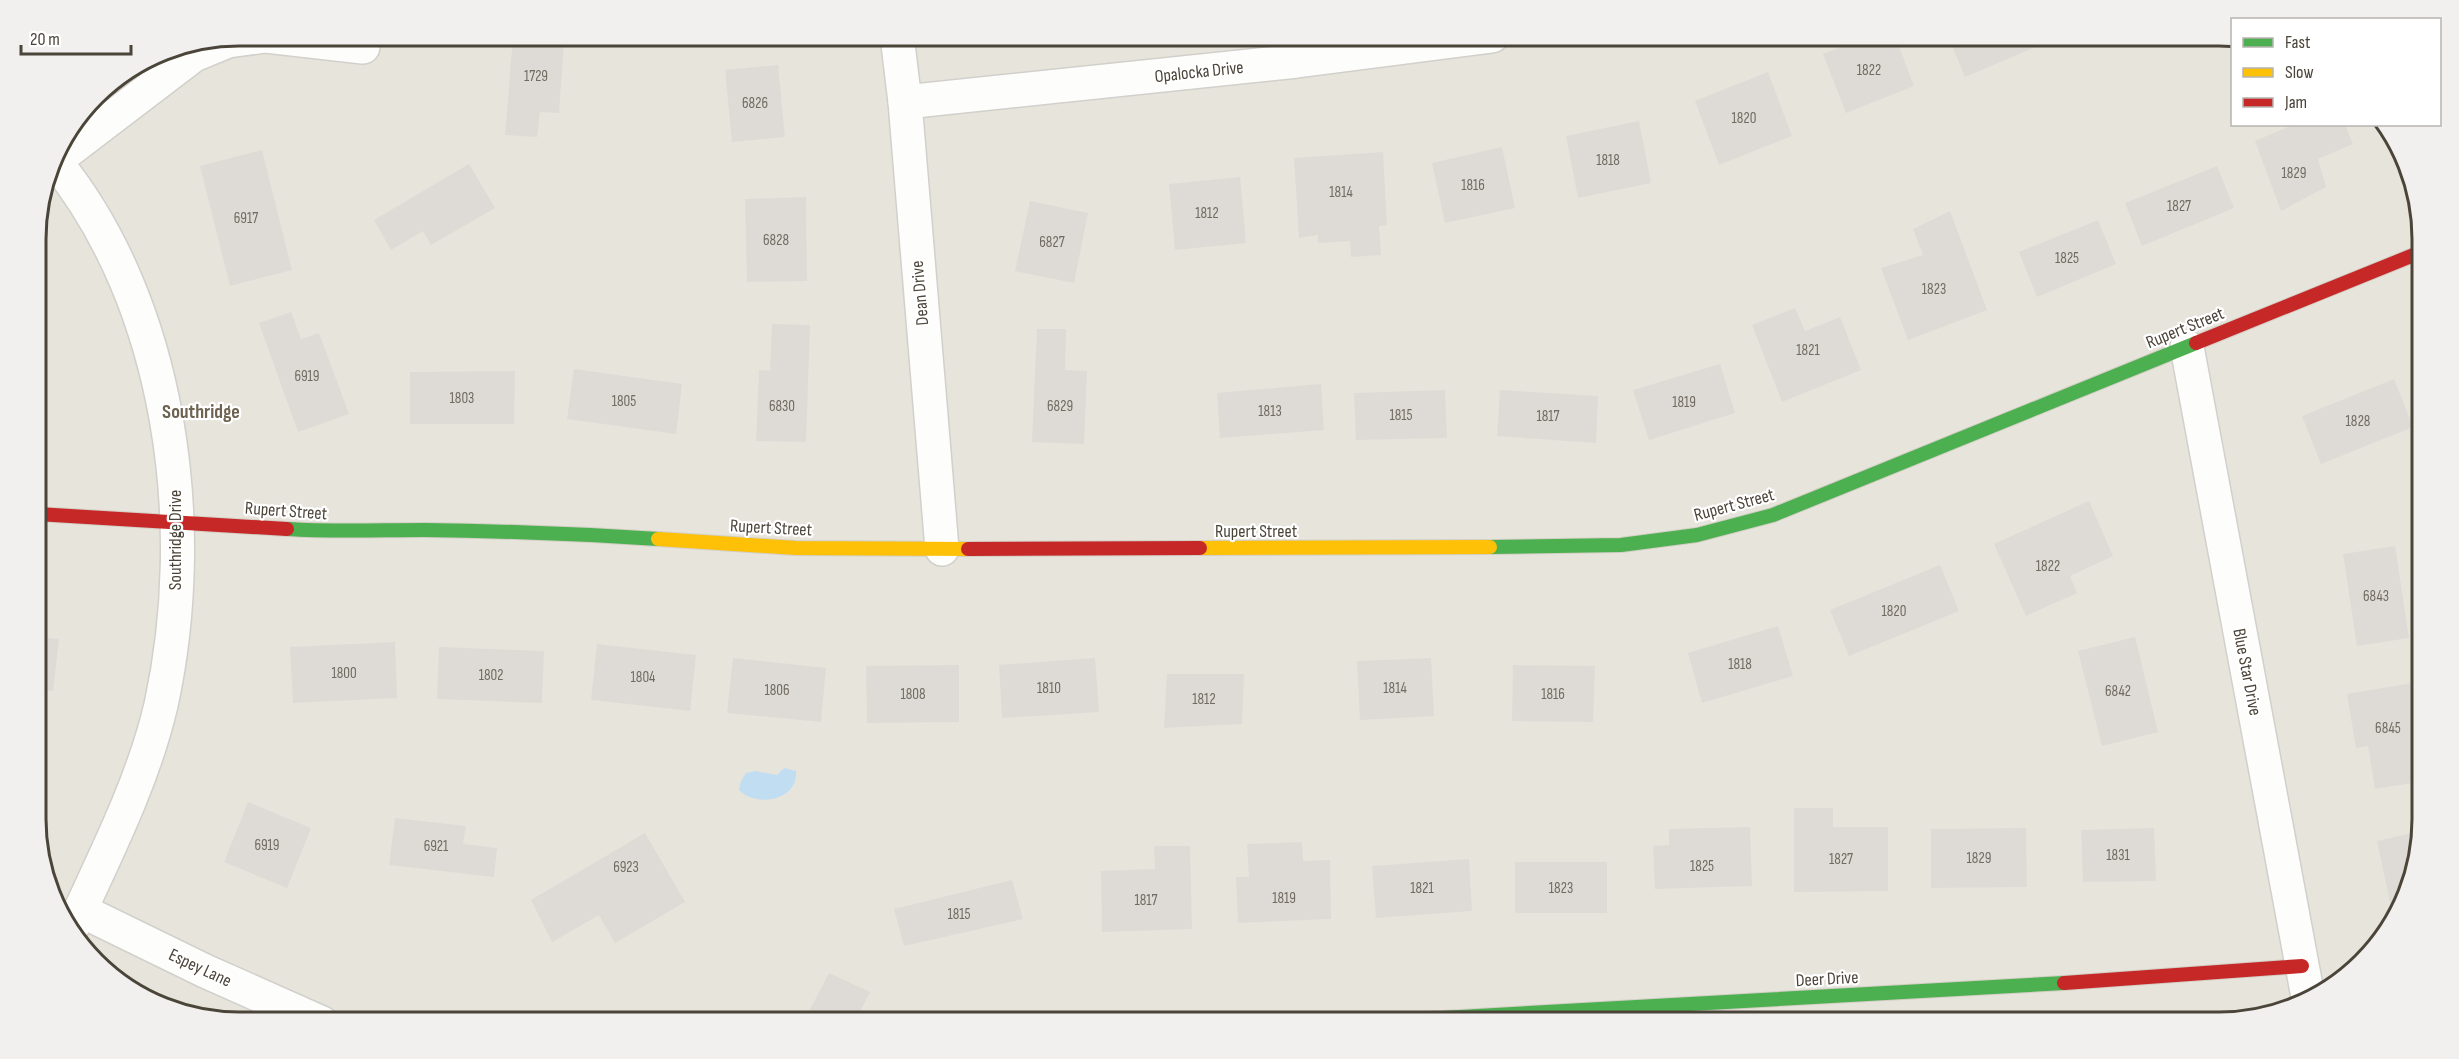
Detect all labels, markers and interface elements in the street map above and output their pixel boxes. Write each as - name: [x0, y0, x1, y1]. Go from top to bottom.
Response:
- scale bar: [21, 18, 130, 56]
- legend: [2231, 18, 2441, 126]
- text: 20 m: [30, 29, 60, 50]
- text: Fast: [2285, 32, 2311, 53]
- street label: Opalocka Drive: [1153, 57, 1245, 87]
- house number: 1822: [1857, 61, 1881, 80]
- text: Slow: [2285, 62, 2314, 83]
- house number: 1729: [524, 67, 548, 86]
- text: Jam: [2284, 92, 2307, 113]
- house number: 6826: [742, 94, 768, 113]
- house number: 1820: [1732, 109, 1756, 128]
- house number: 1818: [1596, 151, 1620, 170]
- house number: 1829: [2282, 164, 2306, 183]
- house number: 1816: [1461, 176, 1485, 195]
- house number: 1814: [1329, 183, 1353, 202]
- house number: 1827: [2167, 197, 2191, 216]
- house number: 1812: [1195, 204, 1219, 223]
- house number: 6917: [234, 209, 258, 228]
- house number: 6828: [763, 231, 789, 250]
- house number: 6827: [1039, 233, 1065, 252]
- house number: 1825: [2055, 249, 2079, 268]
- street label: Dean Drive: [907, 260, 933, 326]
- house number: 1823: [1922, 280, 1946, 299]
- street label: Rupert Street: [2143, 303, 2228, 353]
- house number: 1821: [1796, 341, 1820, 360]
- house number: 6919: [294, 367, 320, 386]
- house number: 1803: [450, 389, 474, 408]
- house number: 1805: [612, 392, 636, 411]
- house number: 1819: [1672, 393, 1696, 412]
- house number: 6830: [769, 397, 795, 416]
- house number: 6829: [1047, 397, 1073, 416]
- district label: Southridge: [162, 400, 240, 424]
- house number: 1813: [1258, 402, 1282, 421]
- house number: 1815: [1389, 406, 1413, 425]
- house number: 1817: [1536, 407, 1560, 426]
- house number: 1828: [2346, 412, 2370, 431]
- street label: Rupert Street: [1692, 484, 1777, 526]
- street label: Southridge Drive: [165, 490, 186, 590]
- street label: Rupert Street: [244, 498, 328, 524]
- street label: Rupert Street: [729, 515, 813, 541]
- street label: Rupert Street: [1215, 521, 1298, 542]
- house number: 1822: [2036, 557, 2060, 576]
- house number: 6843: [2363, 587, 2389, 606]
- house number: 1820: [1882, 602, 1906, 621]
- street label: Blue Star Drive: [2228, 627, 2266, 717]
- house number: 1818: [1728, 655, 1752, 674]
- house number: 1800: [331, 664, 357, 683]
- house number: 1802: [479, 666, 503, 685]
- house number: 1804: [631, 668, 655, 687]
- house number: 1810: [1037, 679, 1061, 698]
- house number: 1814: [1383, 679, 1407, 698]
- house number: 1806: [764, 681, 790, 700]
- house number: 6842: [2105, 682, 2131, 701]
- house number: 1808: [900, 685, 926, 704]
- house number: 1816: [1541, 685, 1565, 704]
- house number: 1812: [1192, 690, 1216, 709]
- house number: 6845: [2375, 719, 2401, 738]
- house number: 6919: [254, 836, 280, 855]
- house number: 6921: [424, 837, 449, 856]
- house number: 1831: [2106, 846, 2130, 865]
- house number: 1829: [1967, 849, 1991, 868]
- house number: 1827: [1829, 850, 1853, 869]
- house number: 1825: [1690, 857, 1714, 876]
- house number: 6923: [613, 858, 639, 877]
- house number: 1821: [1410, 879, 1434, 898]
- house number: 1823: [1549, 879, 1573, 898]
- house number: 1819: [1272, 889, 1296, 908]
- house number: 1817: [1134, 891, 1158, 910]
- house number: 1815: [947, 905, 971, 924]
- street label: Espey Lane: [165, 944, 235, 992]
- street label: Deer Drive: [1795, 967, 1859, 991]

